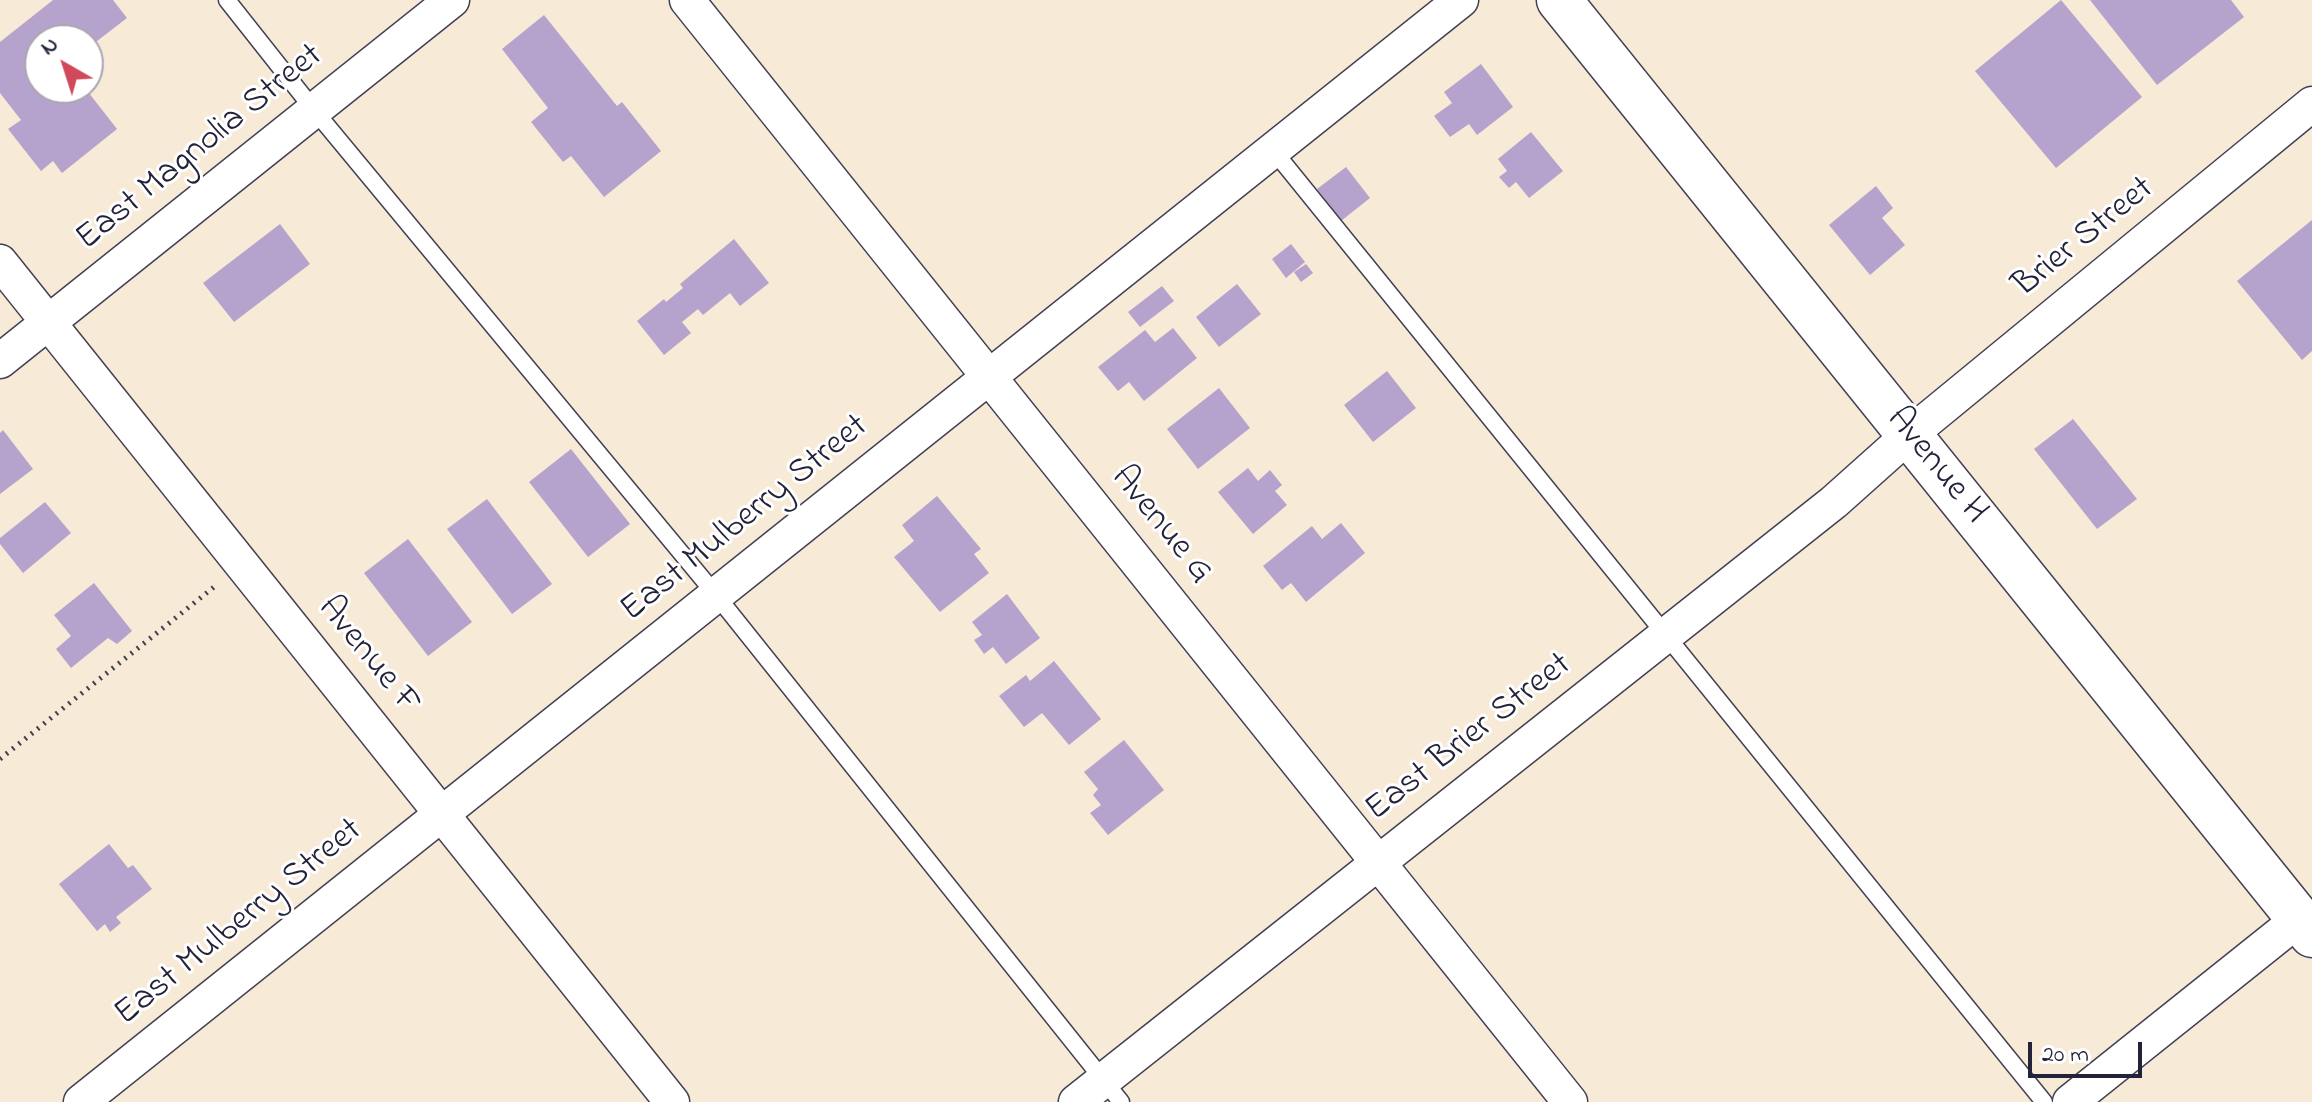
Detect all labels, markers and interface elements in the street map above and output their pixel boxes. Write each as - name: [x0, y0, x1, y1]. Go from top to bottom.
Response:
- north arrow: [24, 24, 104, 104]
- text: N: [34, 30, 66, 64]
- street label: East Magnolia Street: [69, 36, 333, 262]
- street label: Brier Street: [2006, 169, 2164, 309]
- street label: Avenue H: [1875, 400, 1995, 534]
- street label: East Mulberry Street: [613, 407, 879, 633]
- street label: Avenue G: [1099, 458, 1221, 594]
- street label: Avenue F: [306, 589, 428, 725]
- street label: East Brier Street: [1358, 645, 1582, 833]
- street label: East Mulberry Street: [107, 811, 373, 1037]
- scale bar: [2032, 1026, 2146, 1076]
- text: 20 m: [2042, 1038, 2089, 1073]

